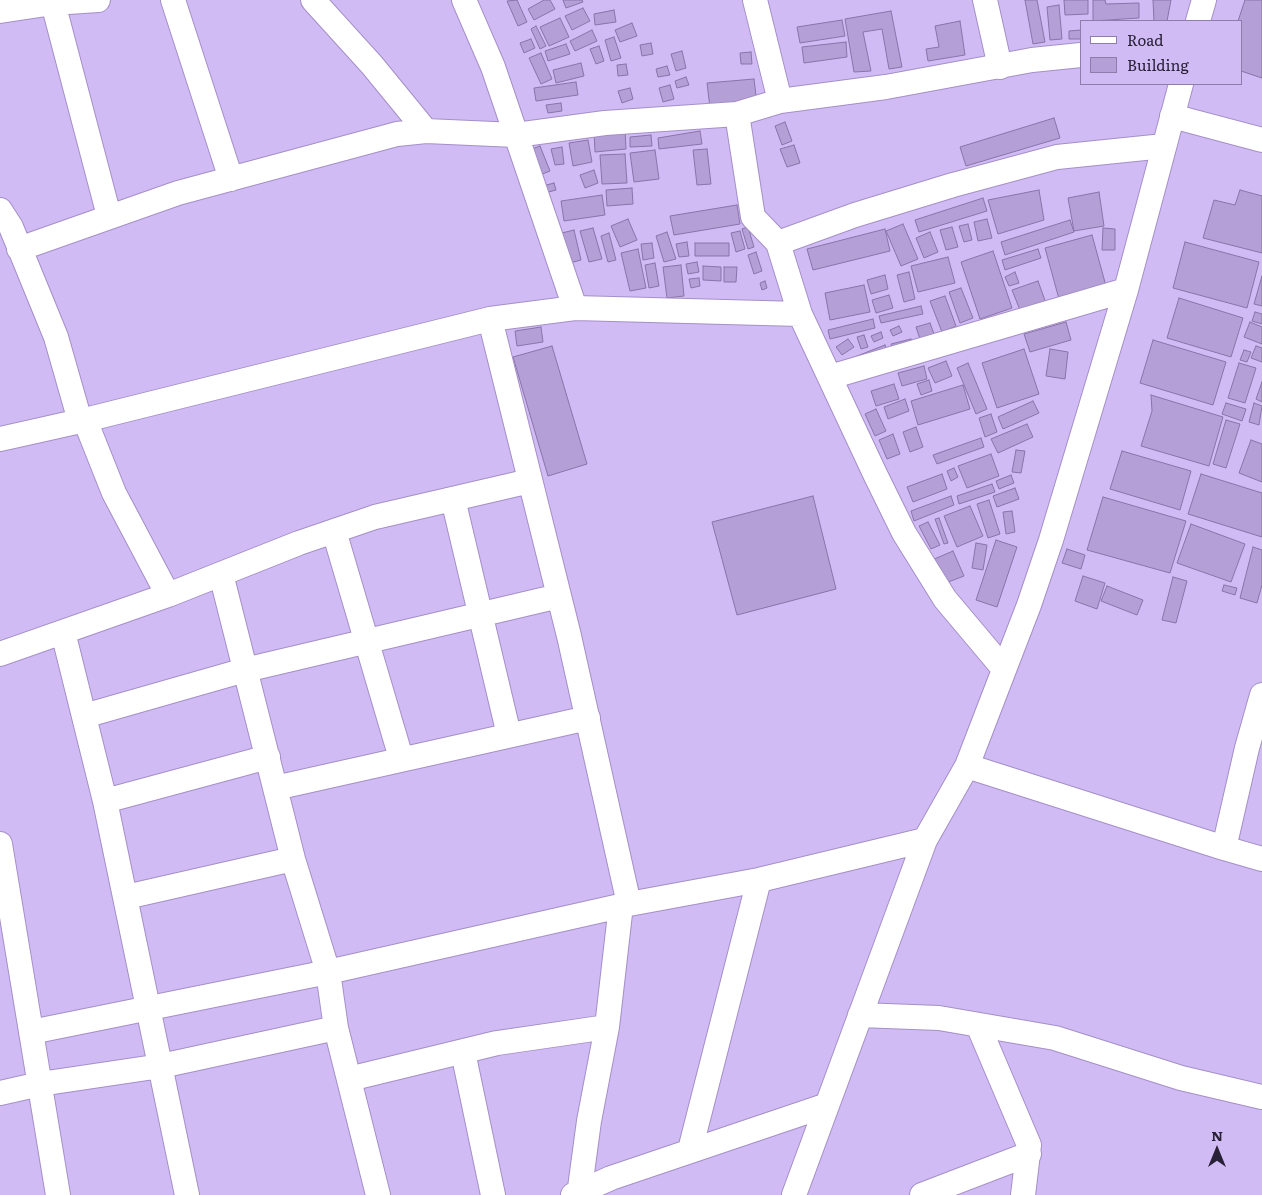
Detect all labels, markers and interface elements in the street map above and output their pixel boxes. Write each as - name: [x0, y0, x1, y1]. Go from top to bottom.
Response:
- legend: [1080, 20, 1242, 85]
- text: Road: [1127, 28, 1163, 51]
- text: Building: [1127, 53, 1189, 76]
- north arrow: [1192, 1125, 1242, 1175]
- text: N: [1211, 1125, 1223, 1145]

